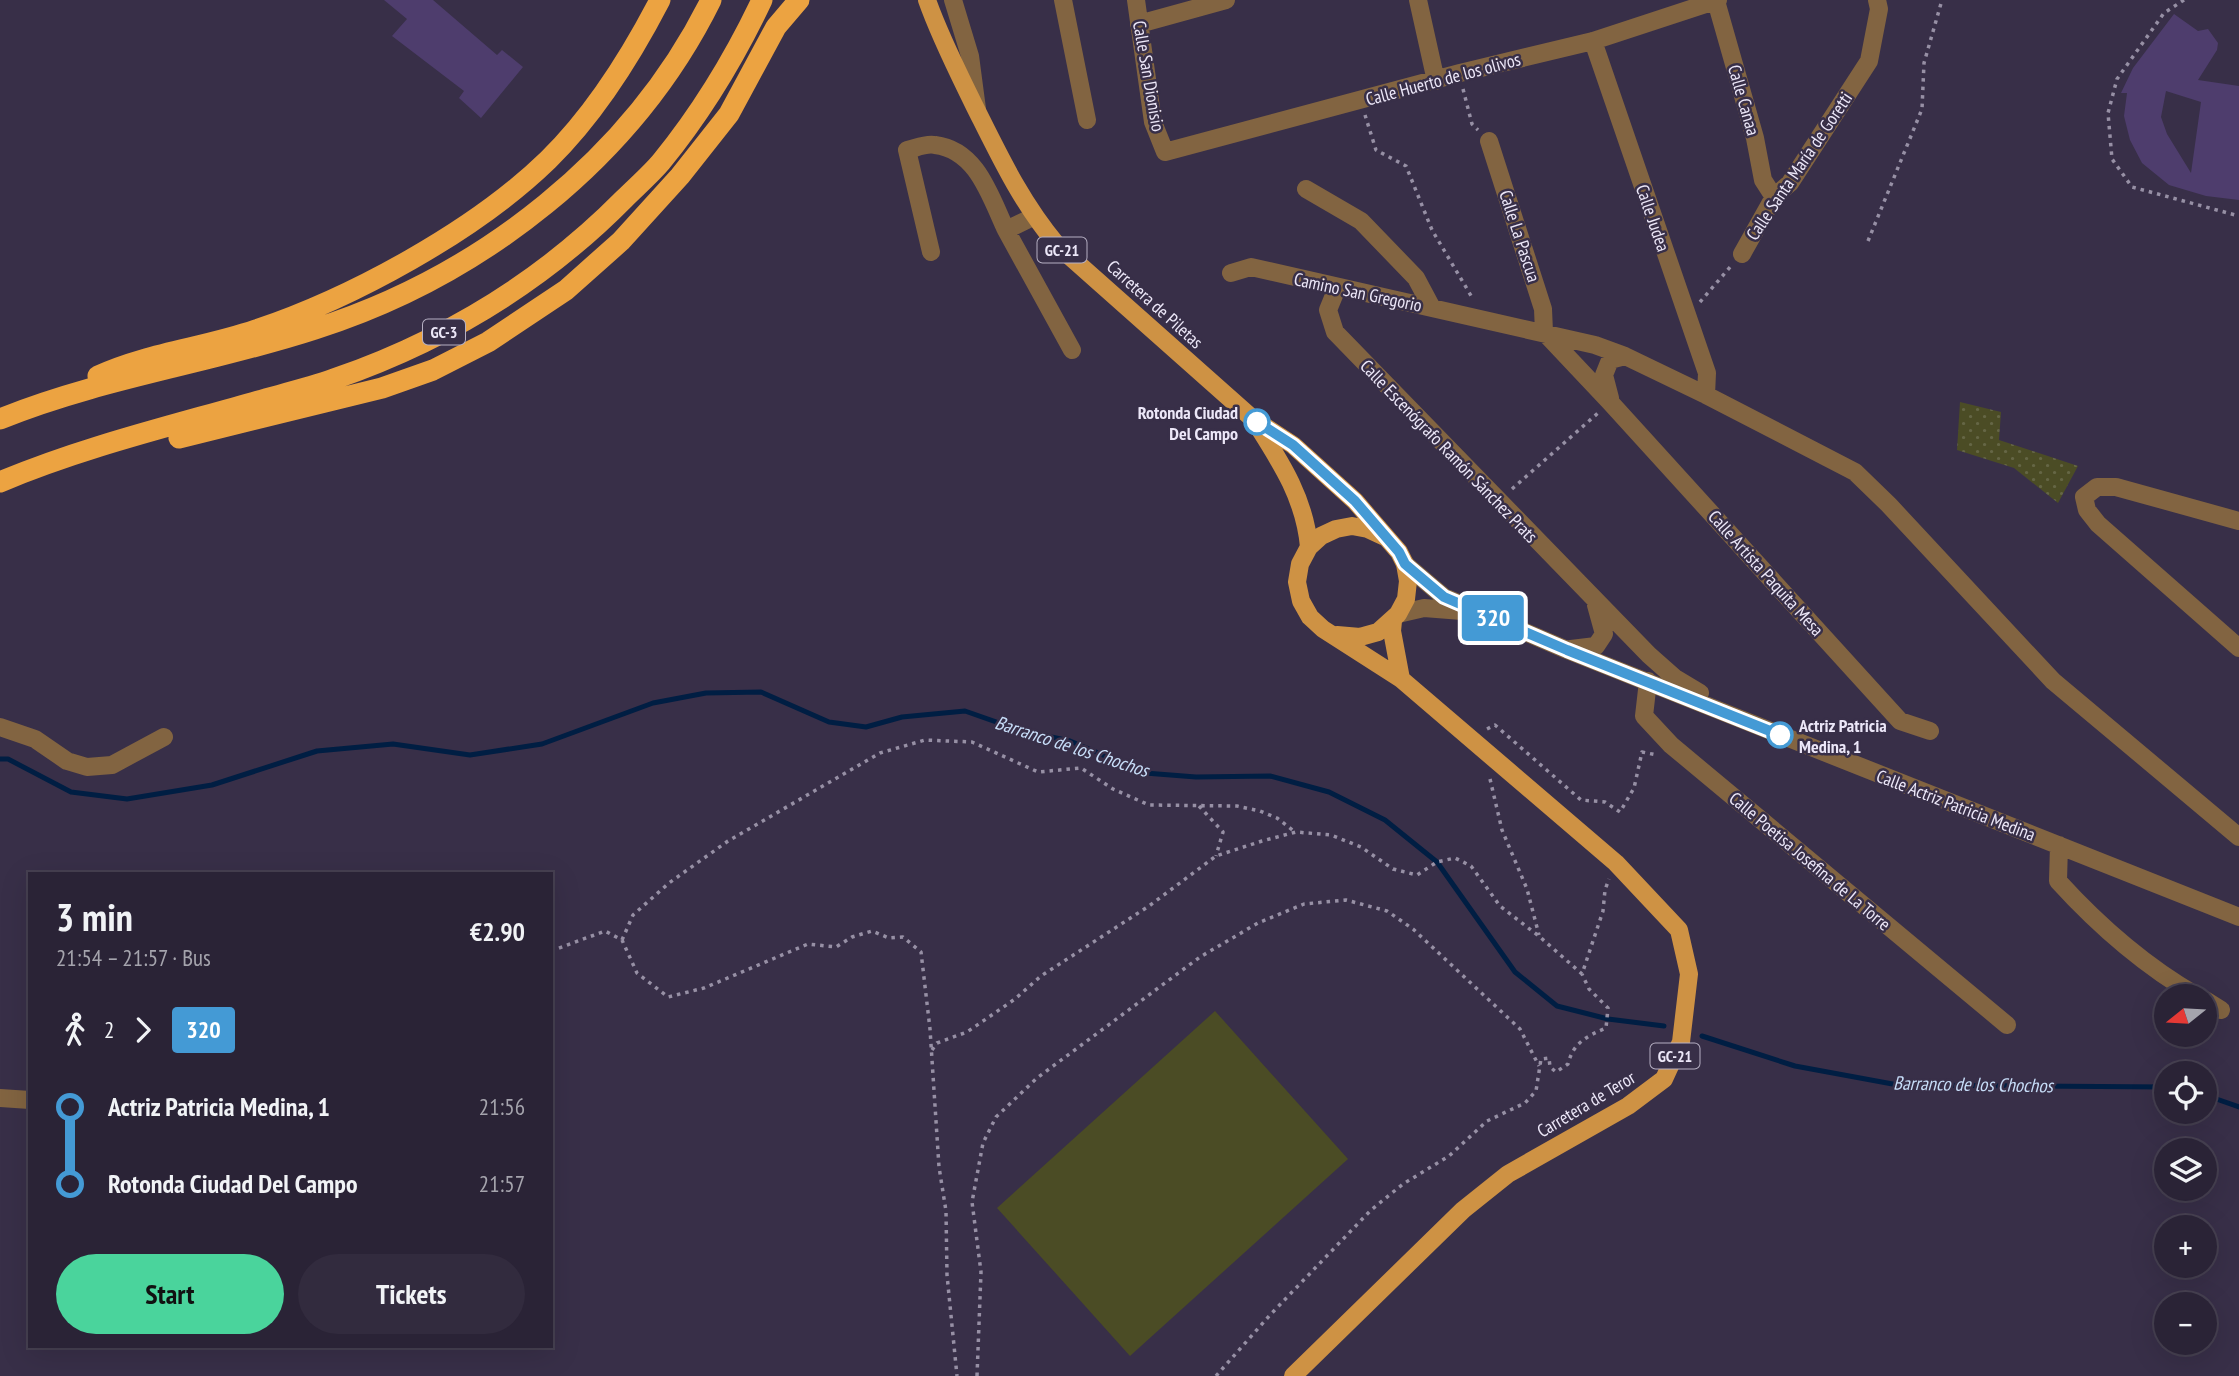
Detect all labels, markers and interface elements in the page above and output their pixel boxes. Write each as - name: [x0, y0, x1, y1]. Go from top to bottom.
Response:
- street label: Calle San Dionisio: [1128, 19, 1170, 133]
- street label: Calle Huerto de los olivos: [1363, 47, 1523, 111]
- street label: Calle Canaa: [1723, 62, 1765, 138]
- street label: Calle Santa María de Goretti: [1741, 87, 1857, 245]
- street label: Calle Judea: [1631, 181, 1675, 255]
- street label: Calle La Pascua: [1494, 187, 1546, 285]
- road number: GC-21: [1038, 238, 1086, 262]
- street label: Carretera de Piletas: [1102, 255, 1208, 353]
- street label: Camino San Gregorio: [1292, 267, 1424, 317]
- road number: GC-3: [423, 320, 465, 344]
- street label: Calle Escenógrafo Ramón Sánchez Prats: [1355, 355, 1543, 547]
- place label: Rotonda Ciudad Del Campo: [1138, 401, 1238, 445]
- marker: Rotonda Ciudad Del Campo: [1244, 409, 1270, 435]
- street label: Calle Artista Paquita Mesa: [1703, 505, 1829, 641]
- line badge: 320: [1453, 595, 1533, 641]
- text: 320: [1476, 602, 1510, 633]
- water label: Barranco de los Chochos: [992, 710, 1153, 783]
- place label: Actriz Patricia Medina, 1: [1798, 714, 1887, 758]
- marker: Actriz Patricia Medina, 1: [1767, 722, 1793, 748]
- street label: Calle Actriz Patricia Medina: [1873, 764, 2039, 846]
- street label: Calle Poetisa Josefina de La Torre: [1724, 787, 1896, 935]
- text: 3 min: [56, 892, 133, 941]
- text: €2.90: [470, 915, 525, 948]
- text: 21:54 – 21:57 · Bus: [56, 943, 211, 972]
- north arrow: [2154, 984, 2217, 1046]
- map controls: [2154, 984, 2217, 1355]
- icon: walk: [56, 1011, 94, 1049]
- icon: forward: [124, 1011, 162, 1049]
- text: 320: [186, 1014, 221, 1045]
- text: 2: [104, 1015, 114, 1044]
- road number: GC-21: [1650, 1044, 1700, 1068]
- button: locate: [2154, 1061, 2217, 1124]
- street label: Carretera de Teror: [1533, 1066, 1639, 1142]
- water label: Barranco de los Chochos: [1893, 1071, 2055, 1097]
- text: Actriz Patricia Medina, 1: [108, 1090, 330, 1123]
- text: 21:56: [479, 1092, 525, 1121]
- button: layers: [2154, 1138, 2217, 1201]
- text: Rotonda Ciudad Del Campo: [108, 1167, 358, 1200]
- text: 21:57: [479, 1169, 525, 1198]
- button: +: [2154, 1215, 2217, 1278]
- button: Start: [56, 1254, 284, 1334]
- button: Tickets: [298, 1254, 525, 1334]
- button: −: [2154, 1292, 2217, 1355]

